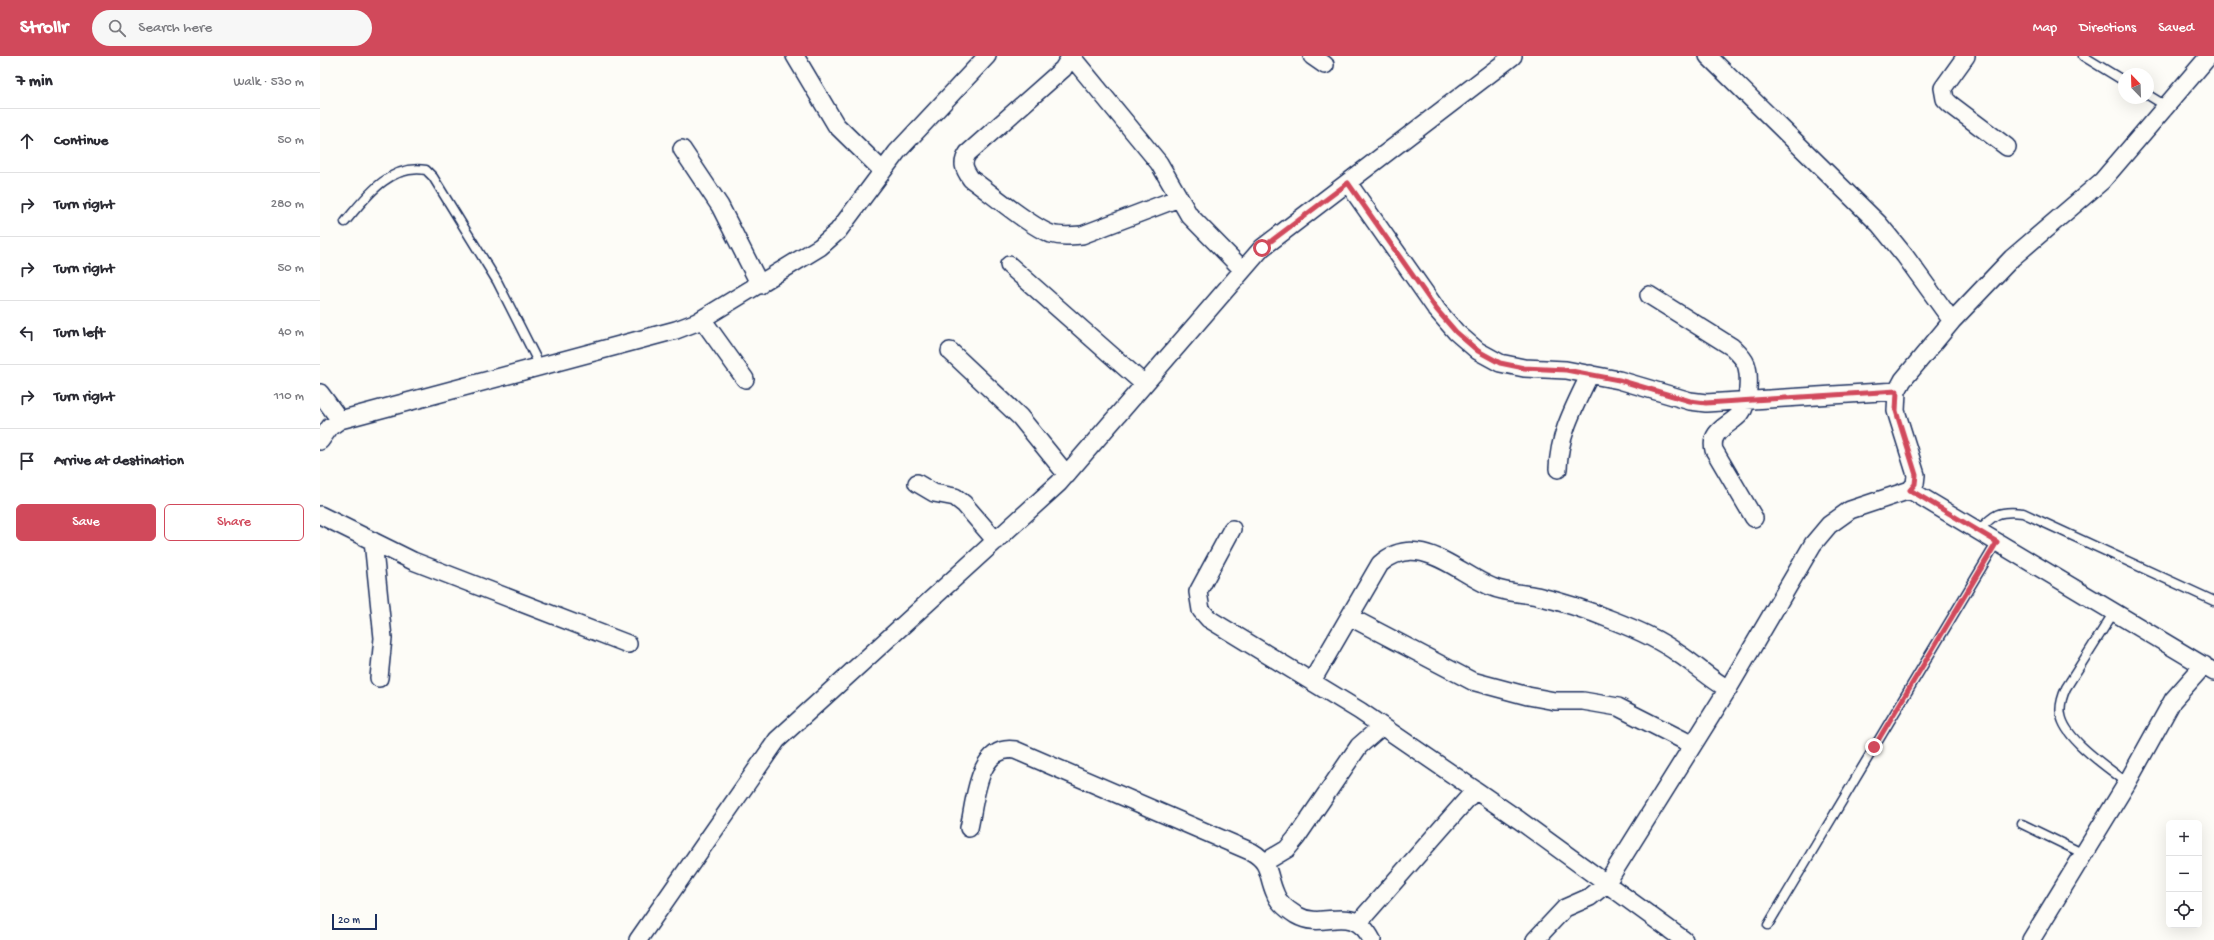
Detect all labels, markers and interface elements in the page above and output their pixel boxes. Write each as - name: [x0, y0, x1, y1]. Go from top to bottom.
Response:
- search box: [92, 10, 372, 46]
- text: Strollr: [20, 17, 68, 40]
- icon: search: [106, 17, 128, 39]
- text: Search here: [138, 19, 212, 37]
- text: Map: [2033, 20, 2057, 37]
- text: Directions: [2079, 20, 2136, 37]
- text: Saved: [2158, 20, 2194, 37]
- north arrow: [2118, 68, 2154, 104]
- text: 7 min: [16, 72, 53, 92]
- text: Walk · 530 m: [234, 75, 304, 90]
- icon: ahead: [16, 130, 38, 152]
- text: Continue: [54, 132, 108, 150]
- text: 50 m: [277, 133, 304, 148]
- icon: right: [16, 194, 38, 216]
- text: Turn right: [54, 196, 114, 214]
- text: 280 m: [271, 197, 304, 212]
- route start: [1253, 239, 1271, 257]
- icon: right: [16, 258, 38, 280]
- text: Turn right: [54, 260, 114, 278]
- text: 50 m: [277, 261, 304, 276]
- icon: left: [16, 322, 38, 344]
- text: Turn left: [54, 324, 105, 342]
- text: 40 m: [278, 325, 304, 340]
- icon: right: [16, 386, 38, 408]
- text: Turn right: [54, 388, 114, 406]
- text: 110 m: [274, 389, 304, 404]
- icon: arrive: [16, 450, 38, 472]
- text: Arrive at destination: [54, 452, 184, 470]
- button: Save: [16, 504, 156, 541]
- button: Share: [164, 504, 304, 541]
- route end: [1865, 738, 1883, 756]
- map controls: [2166, 820, 2202, 928]
- button: +: [2166, 820, 2202, 856]
- button: −: [2166, 856, 2202, 892]
- button: locate: [2166, 892, 2202, 928]
- scale bar: [332, 912, 377, 931]
- text: 20 m: [338, 915, 360, 927]

